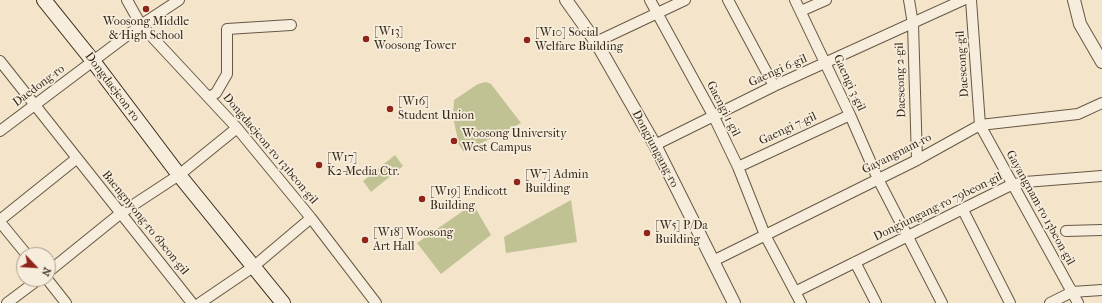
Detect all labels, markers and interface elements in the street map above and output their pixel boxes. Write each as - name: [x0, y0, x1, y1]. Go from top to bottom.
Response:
- marker: Woosong Middle & High School: [141, 4, 151, 14]
- place label: Woosong Middle & High School: [103, 15, 189, 43]
- place label: [W13] Woosong Tower: [374, 25, 456, 53]
- place label: [W10] Social Welfare Building: [535, 26, 623, 54]
- street label: Daeseong-gil: [953, 30, 973, 98]
- marker: [W13] Woosong Tower: [361, 34, 371, 44]
- marker: [W10] Social Welfare Building: [522, 35, 532, 45]
- street label: Daeseong 2-gil: [892, 42, 910, 118]
- street label: Dongdaejeon-ro: [81, 50, 143, 124]
- street label: Gaengi 6-gil: [747, 52, 809, 90]
- street label: Gaengi 3-gil: [830, 52, 868, 114]
- street label: Daedong-ro: [10, 62, 68, 110]
- street label: Gaengi 1-gil: [703, 79, 743, 139]
- street label: Dongdaejeon-ro 131beon-gil: [219, 91, 321, 207]
- place label: [W16] Student Union: [398, 95, 474, 123]
- marker: [W16] Student Union: [385, 104, 395, 114]
- street label: Dongjungang-ro: [629, 108, 681, 190]
- street label: Gaengi 7-gil: [757, 109, 819, 149]
- place label: Woosong University West Campus: [462, 127, 567, 155]
- street label: Gayangnam-ro: [860, 130, 934, 178]
- marker: Woosong University West Campus: [449, 136, 459, 146]
- street label: Gayangnam-ro 13beon-gil: [1002, 148, 1078, 268]
- place label: [W17] K2-Media Ctr.: [327, 151, 399, 179]
- marker: [W17] K2-Media Ctr.: [314, 160, 324, 170]
- street label: Baengnyong-ro 6beon-gil: [99, 168, 191, 278]
- place label: [W7] Admin Building: [525, 168, 588, 196]
- street label: Dongjungang-ro 79beon-gil: [871, 170, 1005, 244]
- marker: [W7] Admin Building: [512, 177, 522, 187]
- place label: [W19] Endicott Building: [430, 185, 507, 213]
- marker: [W19] Endicott Building: [417, 194, 427, 204]
- place label: [W5] P/Da Building: [655, 219, 708, 247]
- place label: [W18] Woosong Art Hall: [373, 226, 453, 254]
- marker: [W5] P/Da Building: [642, 228, 652, 238]
- marker: [W18] Woosong Art Hall: [360, 235, 370, 245]
- north arrow: [16, 247, 56, 287]
- text: N: [39, 265, 54, 278]

